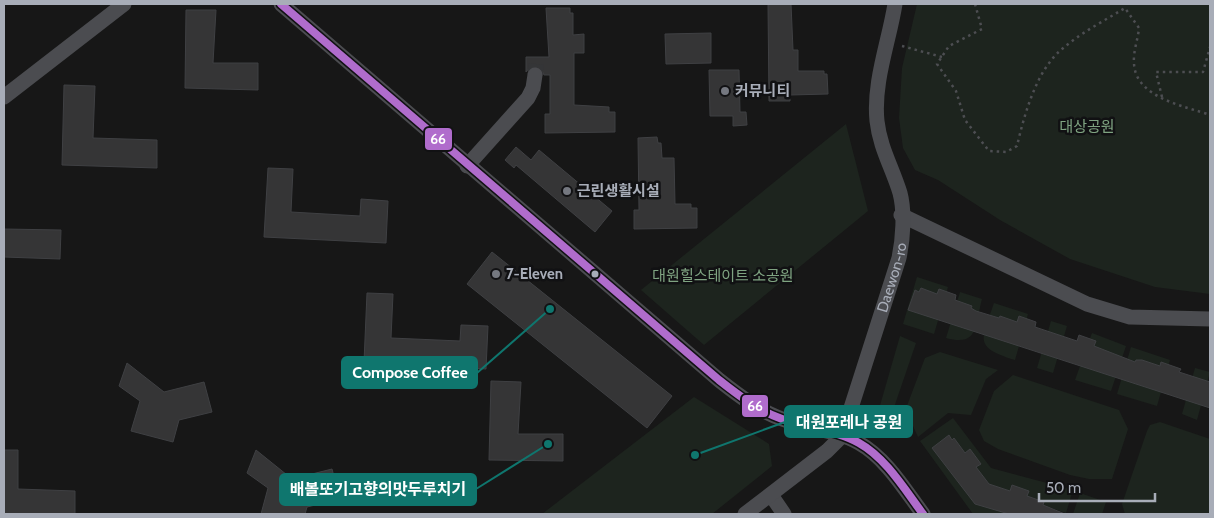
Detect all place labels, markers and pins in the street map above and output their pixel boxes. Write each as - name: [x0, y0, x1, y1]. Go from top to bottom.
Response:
- place label: 커뮤니티: [735, 82, 790, 100]
- marker: 커뮤니티: [719, 85, 731, 97]
- place label: 근린생활시설: [577, 182, 660, 200]
- marker: 근린생활시설: [561, 185, 573, 197]
- place label: 7-Eleven: [506, 265, 563, 283]
- marker: 7-Eleven: [490, 268, 502, 280]
- unlabelled marker: [590, 269, 600, 279]
- callout: Compose Coffee: [342, 357, 477, 388]
- callout: 대원포레나 공원: [785, 406, 912, 437]
- callout: 배볼또기고향의맛두루치기: [280, 474, 476, 505]

